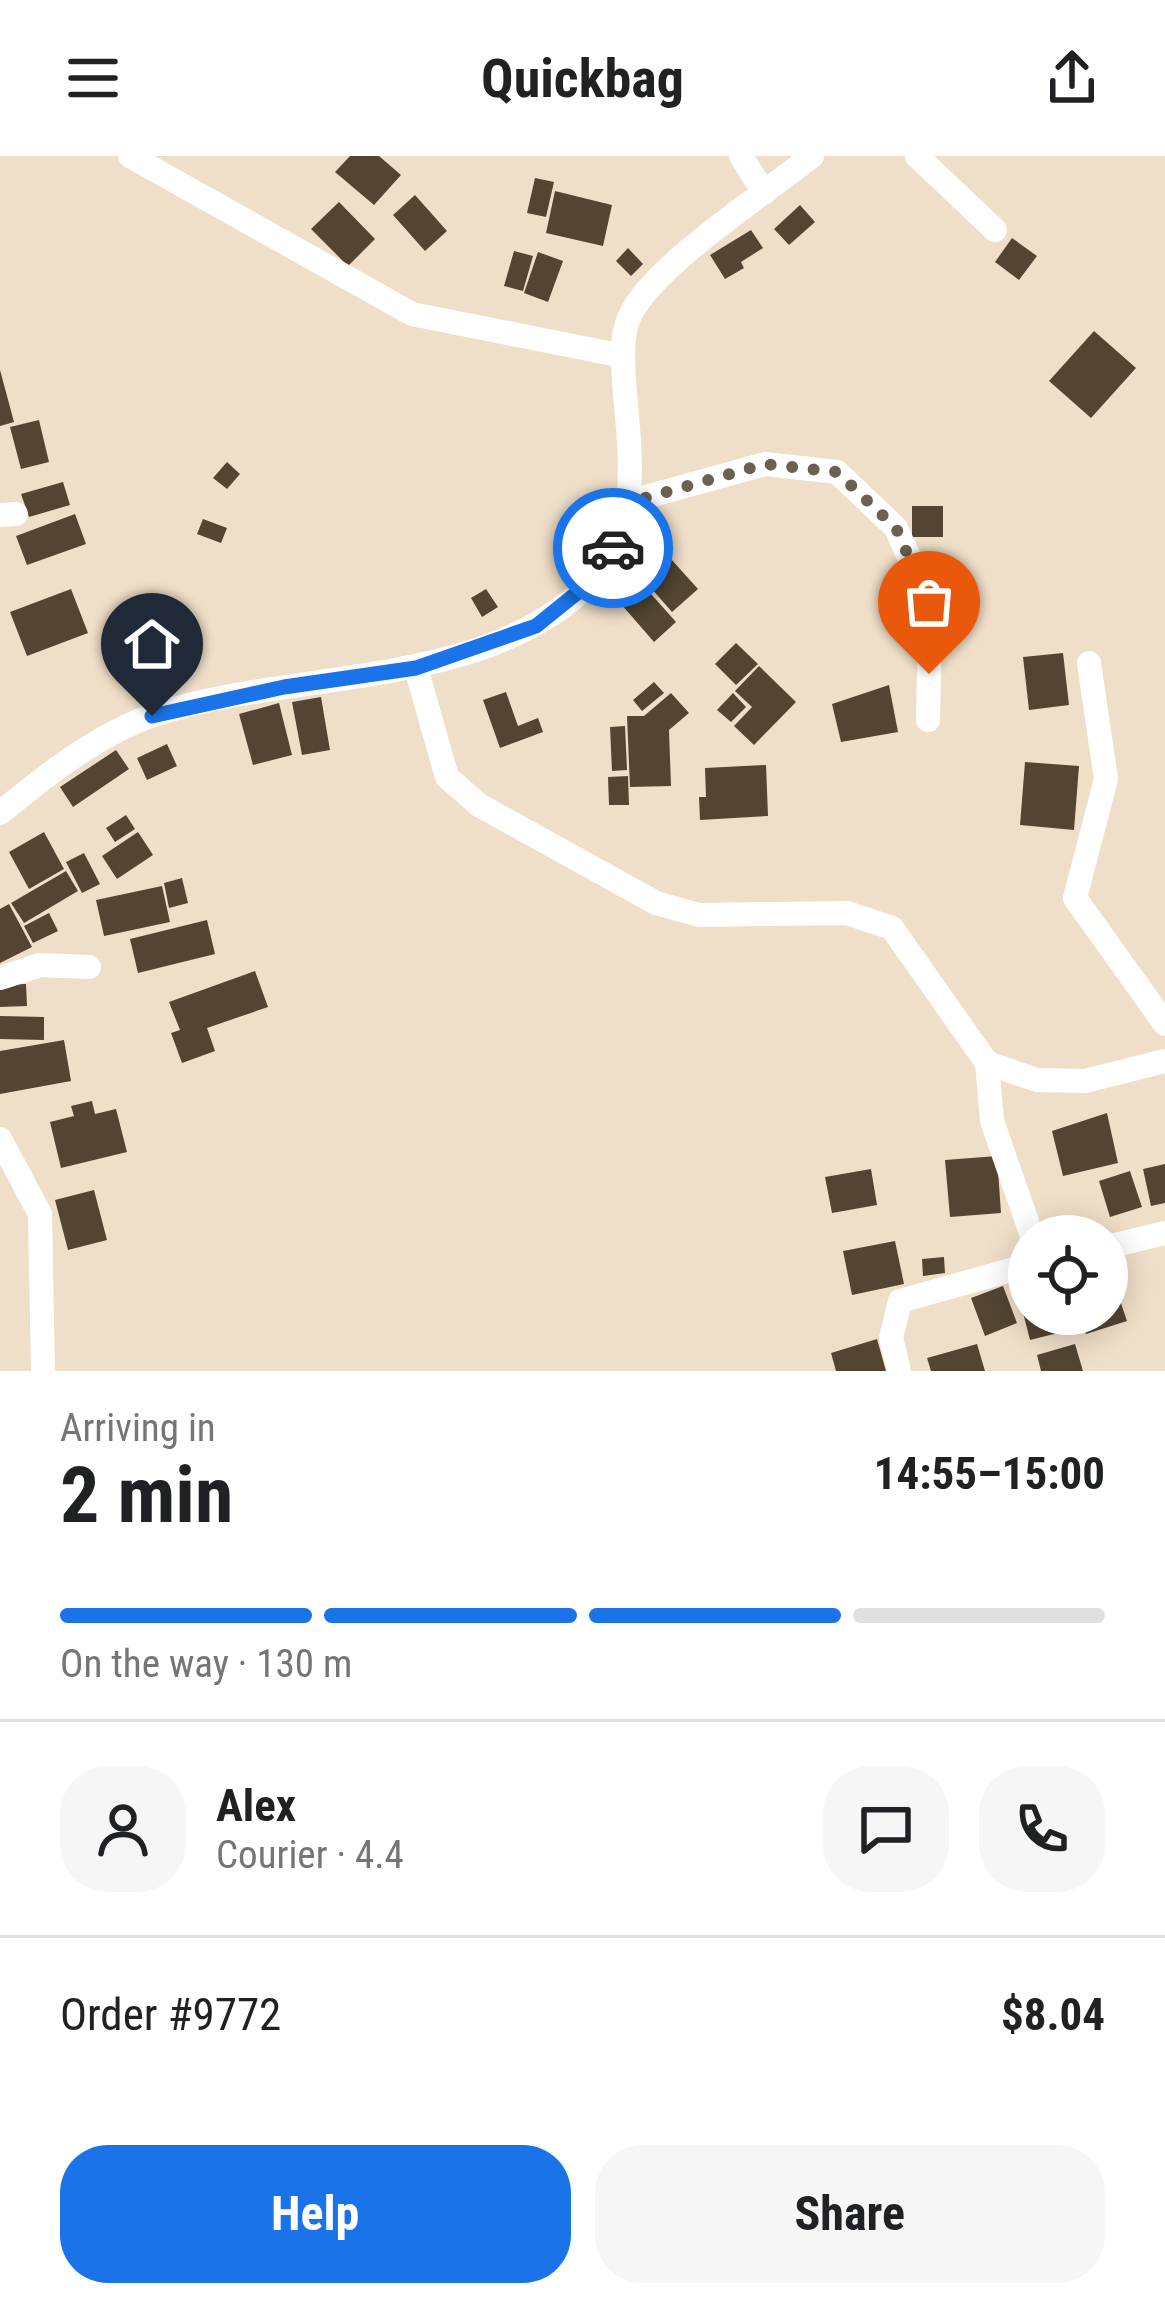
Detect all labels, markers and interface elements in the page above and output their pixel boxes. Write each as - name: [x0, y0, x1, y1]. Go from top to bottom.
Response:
- icon: menu: [60, 45, 126, 111]
- icon: share: [1039, 45, 1105, 111]
- text: Quickbag: [481, 47, 684, 110]
- courier: [553, 488, 673, 608]
- icon: car: [580, 515, 646, 581]
- pin: [878, 551, 980, 674]
- icon: bag: [896, 569, 962, 635]
- pin: [101, 593, 203, 716]
- icon: home: [119, 611, 185, 677]
- map controls: [1008, 1215, 1128, 1335]
- button: locate: [1008, 1215, 1128, 1335]
- text: Arriving in: [60, 1405, 216, 1451]
- text: 14:55–15:00: [874, 1447, 1105, 1500]
- text: 2 min: [60, 1450, 233, 1541]
- text: On the way · 130 m: [60, 1641, 352, 1687]
- button: person: [60, 1766, 186, 1892]
- button: chat: [823, 1766, 949, 1892]
- button: phone: [979, 1766, 1105, 1892]
- text: Alex: [216, 1779, 296, 1832]
- text: Courier · 4.4: [216, 1832, 404, 1878]
- text: Order #9772: [60, 1988, 281, 2041]
- text: $8.04: [1001, 1988, 1105, 2041]
- button: Help: [60, 2145, 571, 2283]
- button: Share: [595, 2145, 1105, 2283]

